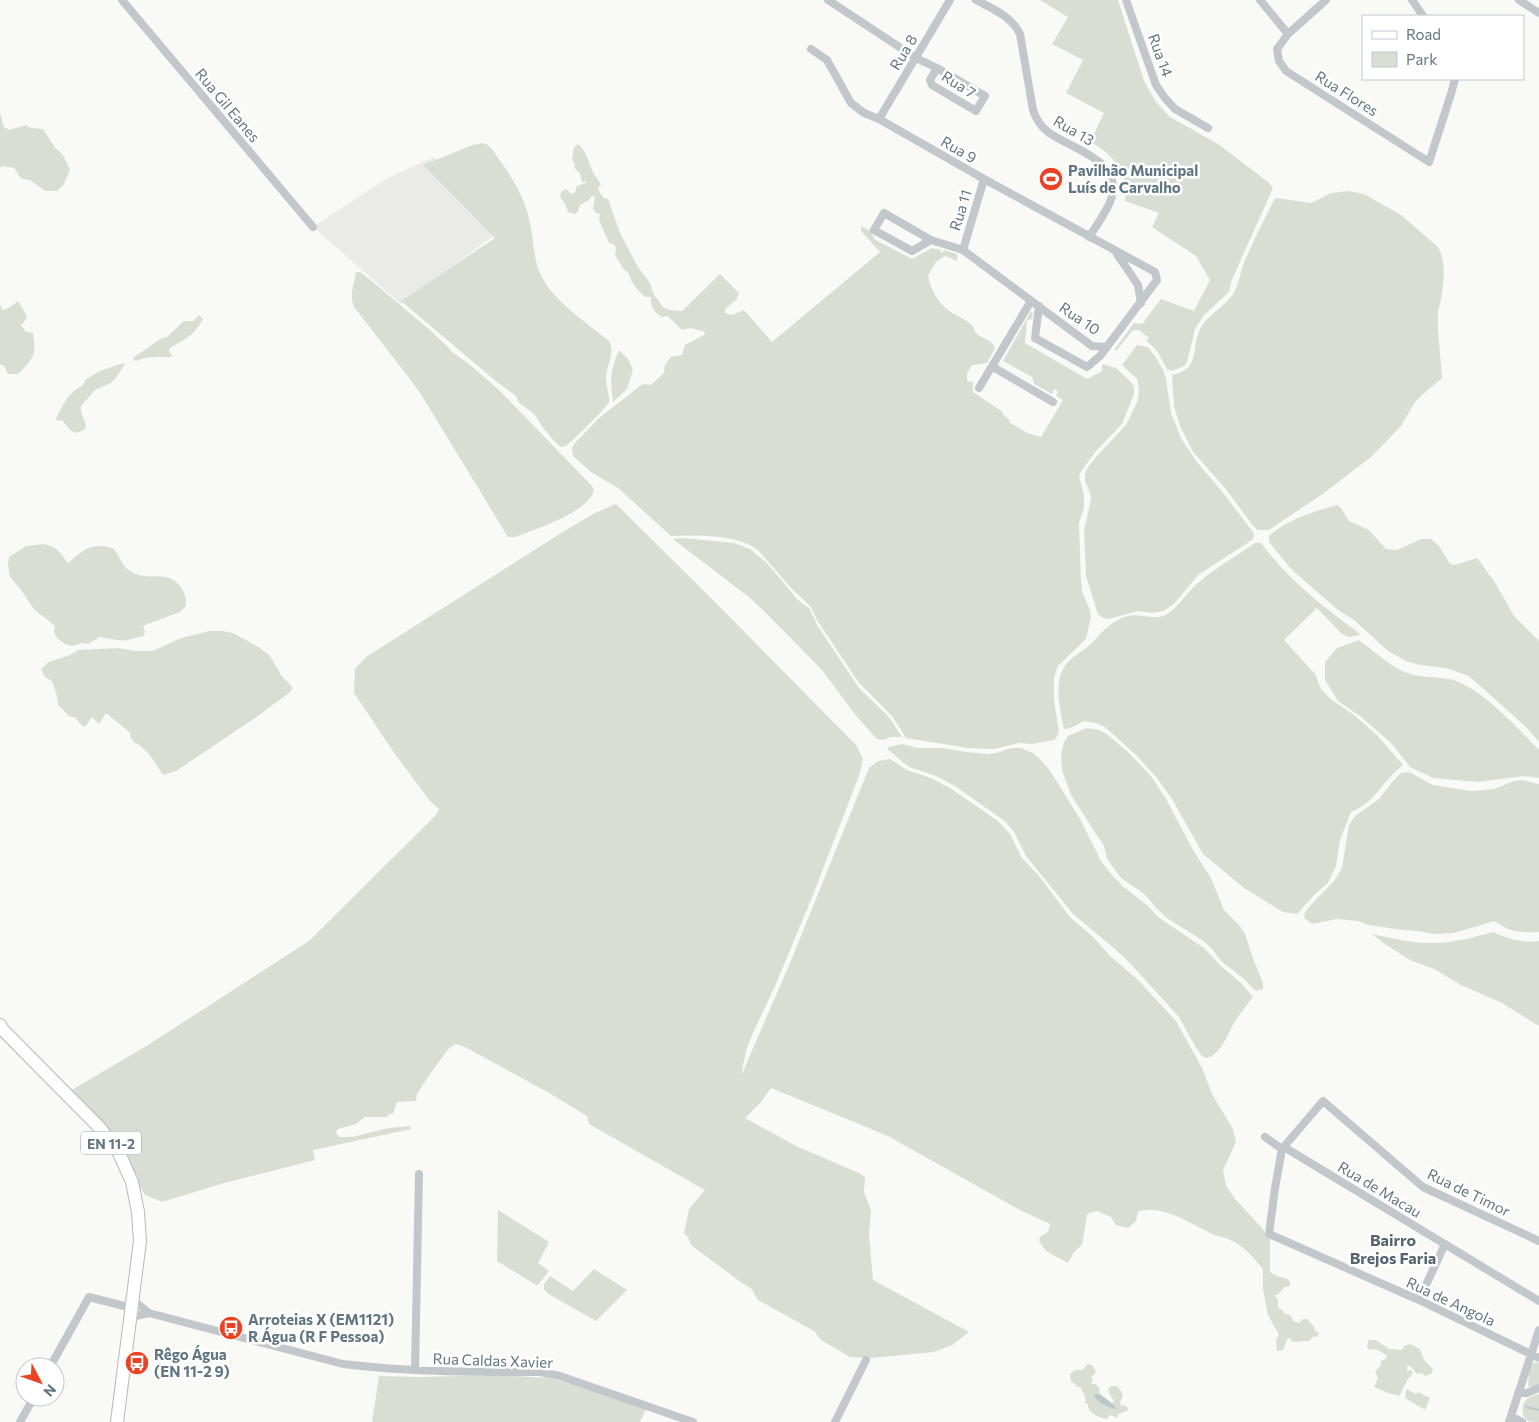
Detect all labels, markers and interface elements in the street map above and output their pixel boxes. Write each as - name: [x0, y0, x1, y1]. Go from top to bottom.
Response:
- legend: [1362, 15, 1524, 80]
- text: Road: [1406, 25, 1441, 43]
- street label: Rua 8: [885, 31, 921, 73]
- street label: Rua 14: [1145, 31, 1177, 79]
- text: Park: [1406, 50, 1437, 68]
- street label: Rua Gil Eanes: [192, 64, 264, 146]
- street label: Rua 7: [939, 67, 980, 101]
- street label: Rua Flores: [1312, 67, 1382, 120]
- street label: Rua 13: [1050, 111, 1098, 149]
- street label: Rua 9: [938, 132, 980, 166]
- place label: Pavilhão Municipal Luís de Carvalho: [1068, 161, 1198, 196]
- sports icon: Pavilhão Municipal Luís de Carvalho: [1038, 166, 1064, 192]
- street label: Rua 11: [945, 187, 975, 233]
- street label: Rua 10: [1056, 298, 1104, 338]
- road number: EN 11-2: [81, 1132, 141, 1154]
- street label: Rua de Macau: [1335, 1157, 1425, 1221]
- street label: Rua de Timor: [1425, 1164, 1513, 1220]
- district label: Bairro Brejos Faria: [1350, 1230, 1436, 1267]
- street label: Rua de Angola: [1404, 1273, 1498, 1329]
- place label: Arroteias X (EM1121) R Água (R F Pessoa): [248, 1310, 394, 1345]
- bus stop icon: Arroteias X (EM1121) R Água (R F Pessoa): [218, 1315, 244, 1341]
- place label: Rêgo Água (EN 11-2 9): [154, 1345, 230, 1380]
- street label: Rua Caldas Xavier: [432, 1349, 554, 1371]
- bus stop icon: Rêgo Água (EN 11-2 9): [124, 1350, 150, 1376]
- north arrow: [15, 1357, 65, 1407]
- text: N: [40, 1381, 60, 1400]

